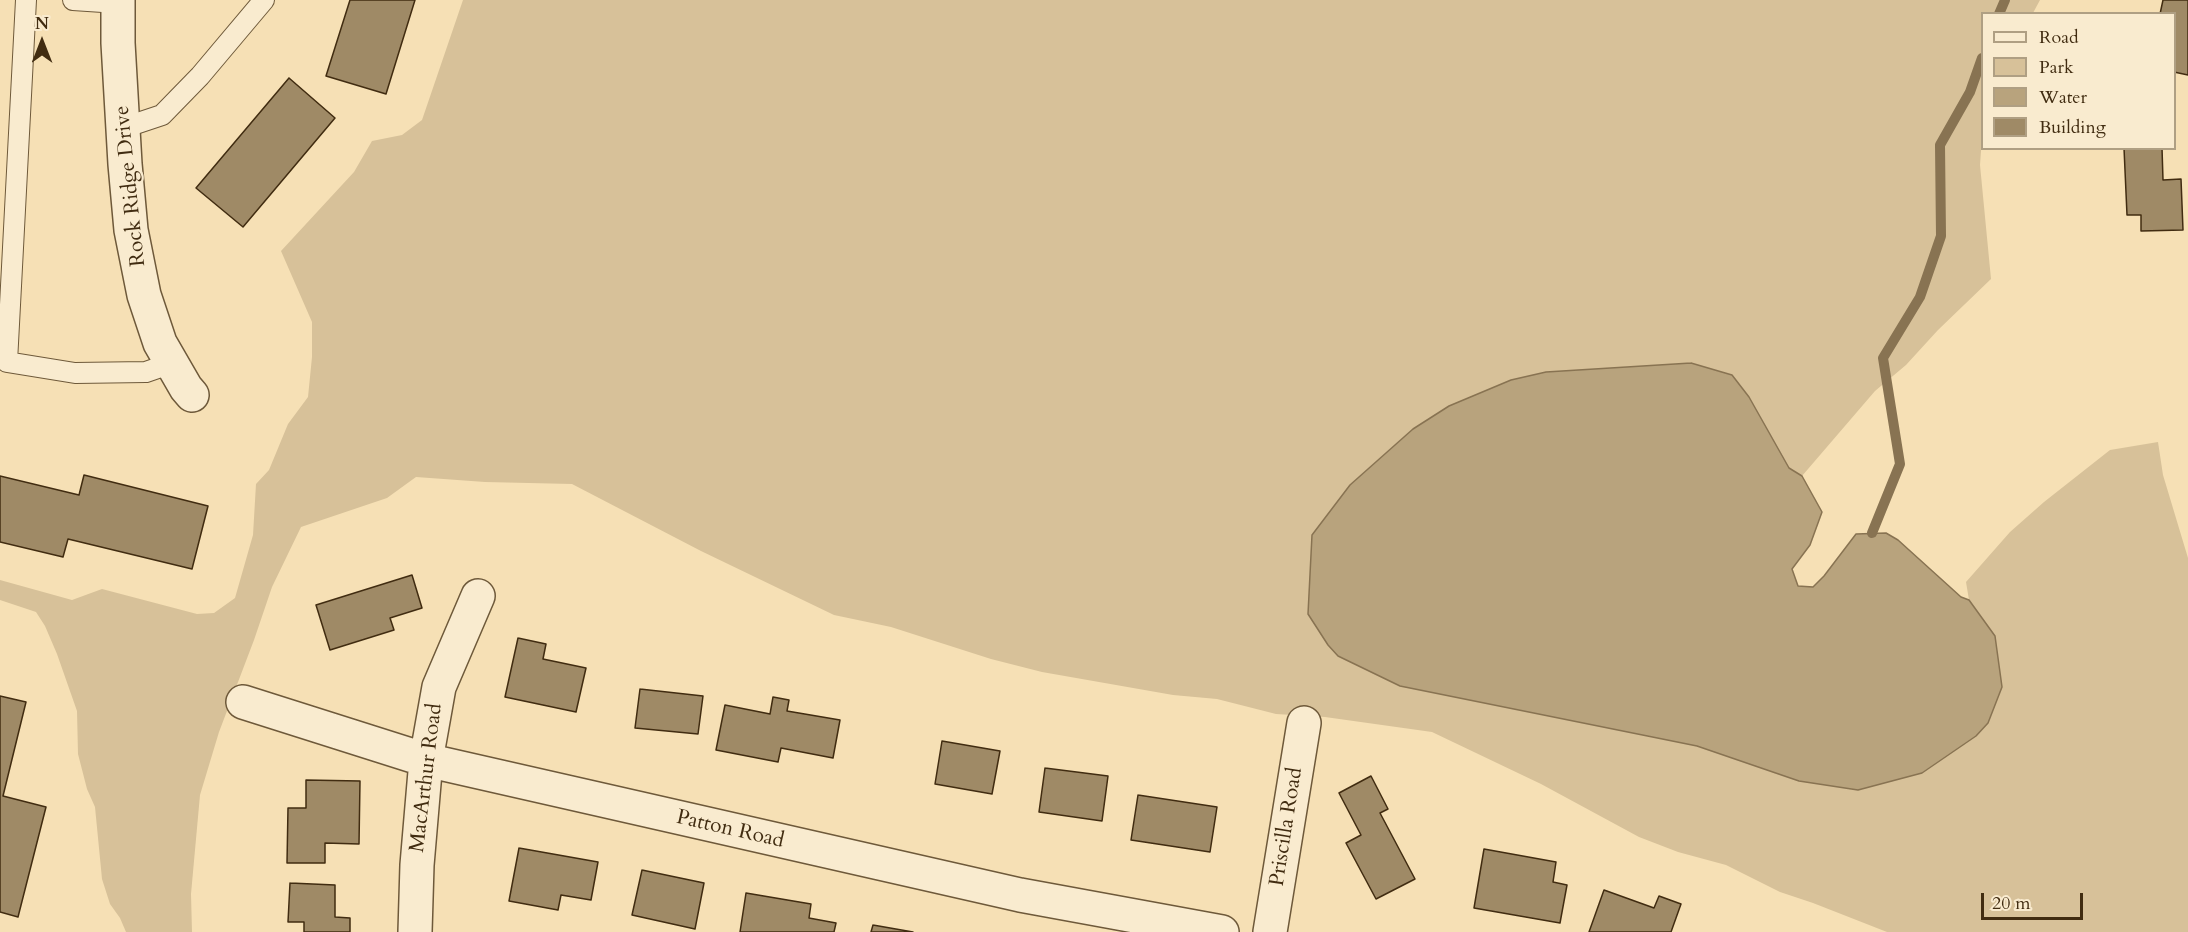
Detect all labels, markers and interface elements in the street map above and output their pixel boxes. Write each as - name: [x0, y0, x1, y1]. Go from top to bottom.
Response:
- north arrow: [12, 12, 72, 72]
- legend: [1981, 12, 2176, 150]
- text: N: [35, 13, 49, 35]
- text: Road: [2039, 25, 2079, 50]
- text: Park: [2039, 55, 2074, 80]
- text: Water: [2039, 85, 2087, 110]
- street label: Rock Ridge Drive: [110, 104, 152, 268]
- text: Building: [2039, 115, 2106, 140]
- street label: MacArthur Road: [405, 702, 449, 854]
- street label: Priscilla Road: [1265, 766, 1309, 888]
- street label: Patton Road: [674, 805, 786, 855]
- scale bar: [1984, 881, 2086, 919]
- text: 20 m: [1992, 891, 2031, 916]

